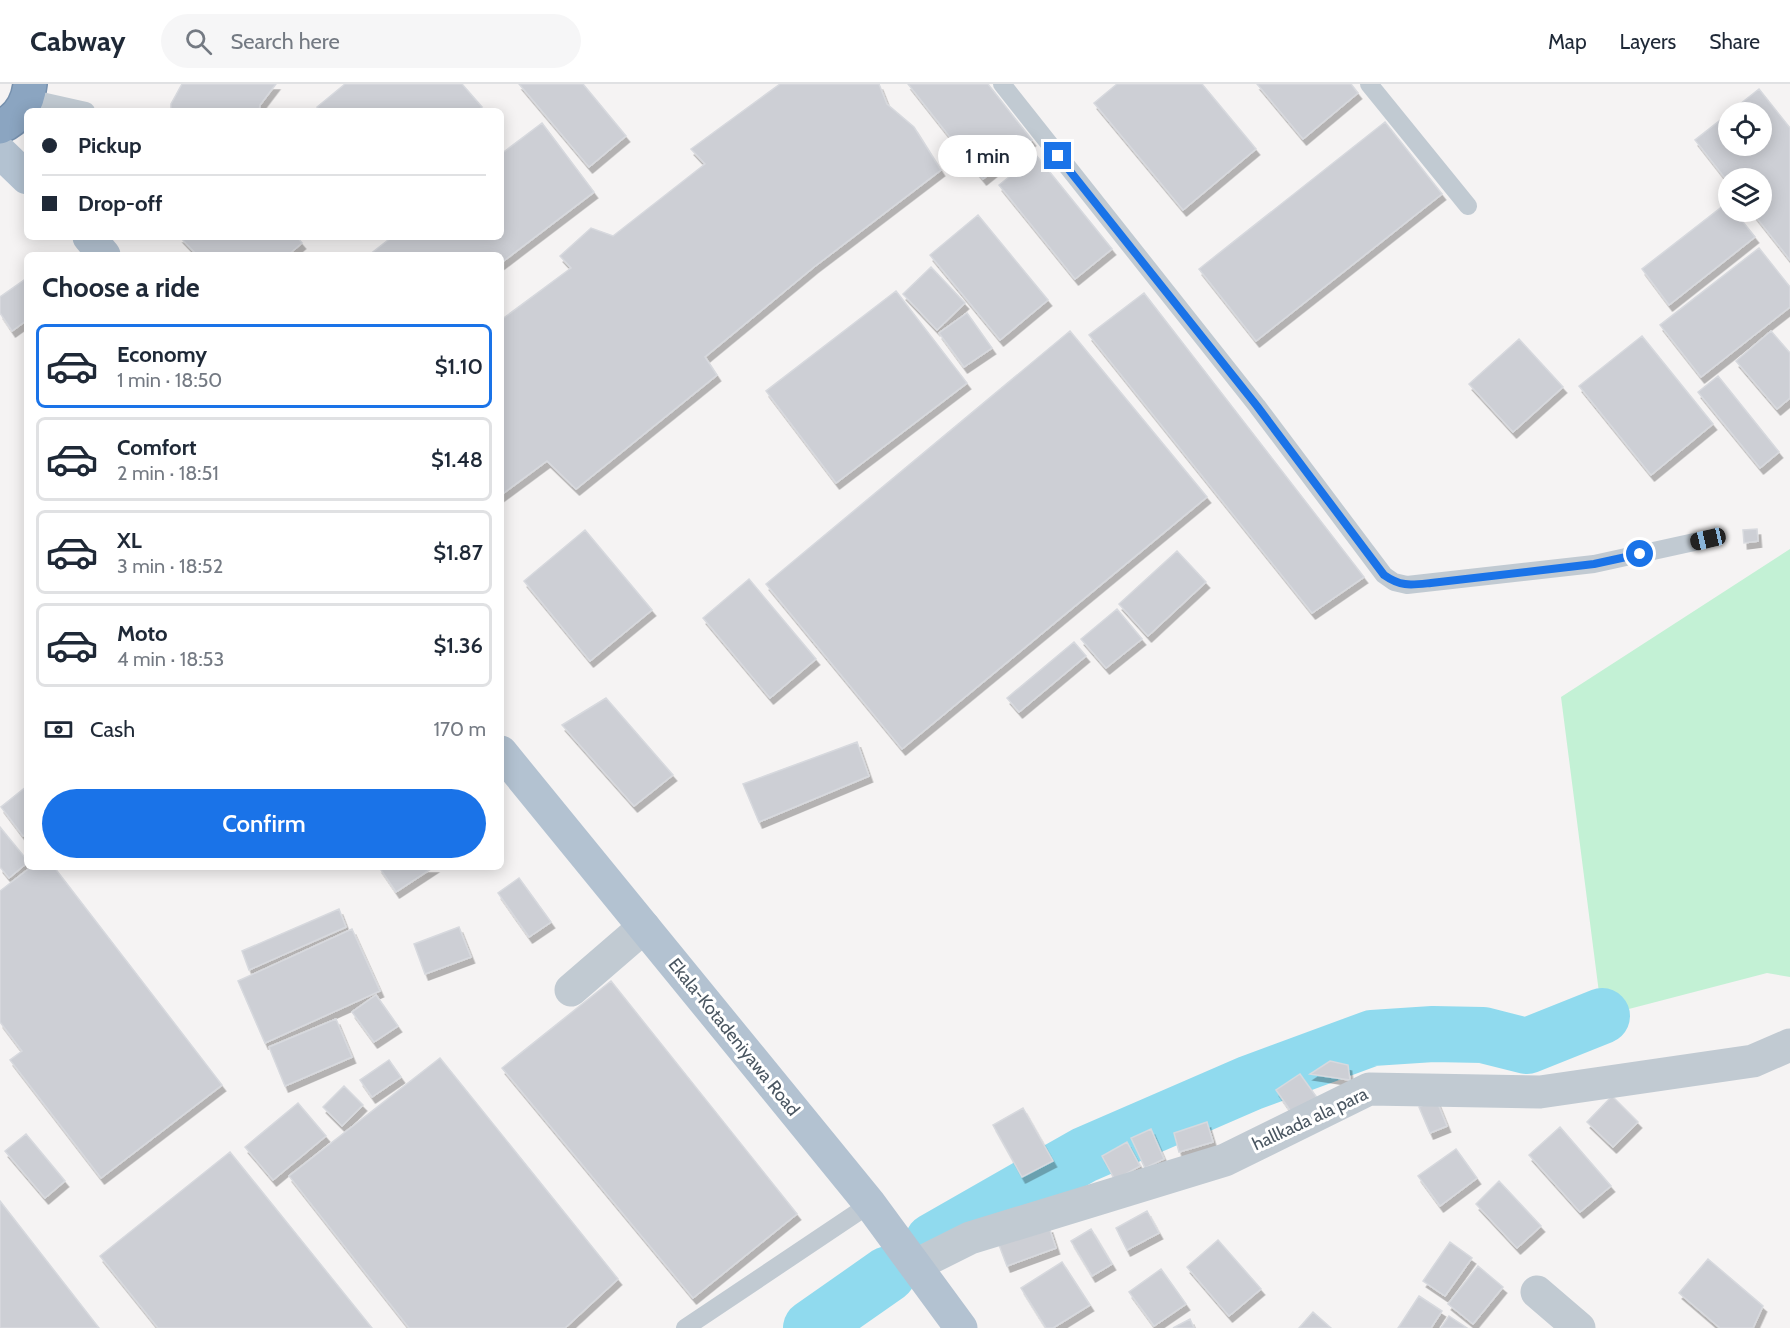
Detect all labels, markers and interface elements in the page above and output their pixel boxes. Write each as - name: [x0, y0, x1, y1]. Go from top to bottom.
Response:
- search box: [161, 14, 581, 68]
- text: Cabway: [30, 24, 125, 58]
- icon: search: [182, 25, 215, 58]
- text: Search here: [230, 28, 340, 55]
- text: Map: [1548, 29, 1587, 54]
- text: Layers: [1620, 29, 1676, 54]
- text: Share: [1709, 29, 1760, 54]
- map controls: [1718, 102, 1772, 222]
- button: locate: [1718, 102, 1772, 156]
- text: Pickup: [78, 132, 142, 159]
- callout: 1 min: [938, 135, 1037, 177]
- route end: [1044, 142, 1071, 169]
- text: 1 min: [965, 144, 1010, 168]
- button: layers: [1718, 168, 1772, 222]
- text: Drop-off: [78, 190, 162, 217]
- text: Choose a ride: [42, 271, 200, 304]
- icon: car: [45, 339, 99, 393]
- text: Economy: [117, 341, 207, 368]
- text: $1.10: [435, 353, 483, 380]
- text: 1 min · 18:50: [117, 368, 222, 392]
- icon: car: [45, 432, 99, 486]
- text: Comfort: [117, 434, 196, 461]
- text: $1.48: [431, 446, 483, 473]
- text: 2 min · 18:51: [117, 461, 219, 485]
- icon: car: [45, 525, 99, 579]
- car: [1688, 526, 1728, 552]
- text: XL: [117, 527, 142, 554]
- text: $1.87: [433, 539, 483, 566]
- route start: [1626, 540, 1653, 567]
- text: 3 min · 18:52: [117, 554, 223, 578]
- icon: car: [45, 618, 99, 672]
- text: Moto: [117, 620, 168, 647]
- text: $1.36: [433, 632, 483, 659]
- text: 4 min · 18:53: [117, 647, 224, 671]
- icon: cash: [42, 713, 75, 746]
- text: Cash: [90, 716, 135, 743]
- text: 170 m: [434, 717, 486, 741]
- button: Confirm: [42, 789, 486, 858]
- street label: Ekala-Kotadeniyawa Road: [664, 954, 804, 1120]
- street label: hallkada ala para: [1249, 1083, 1371, 1155]

